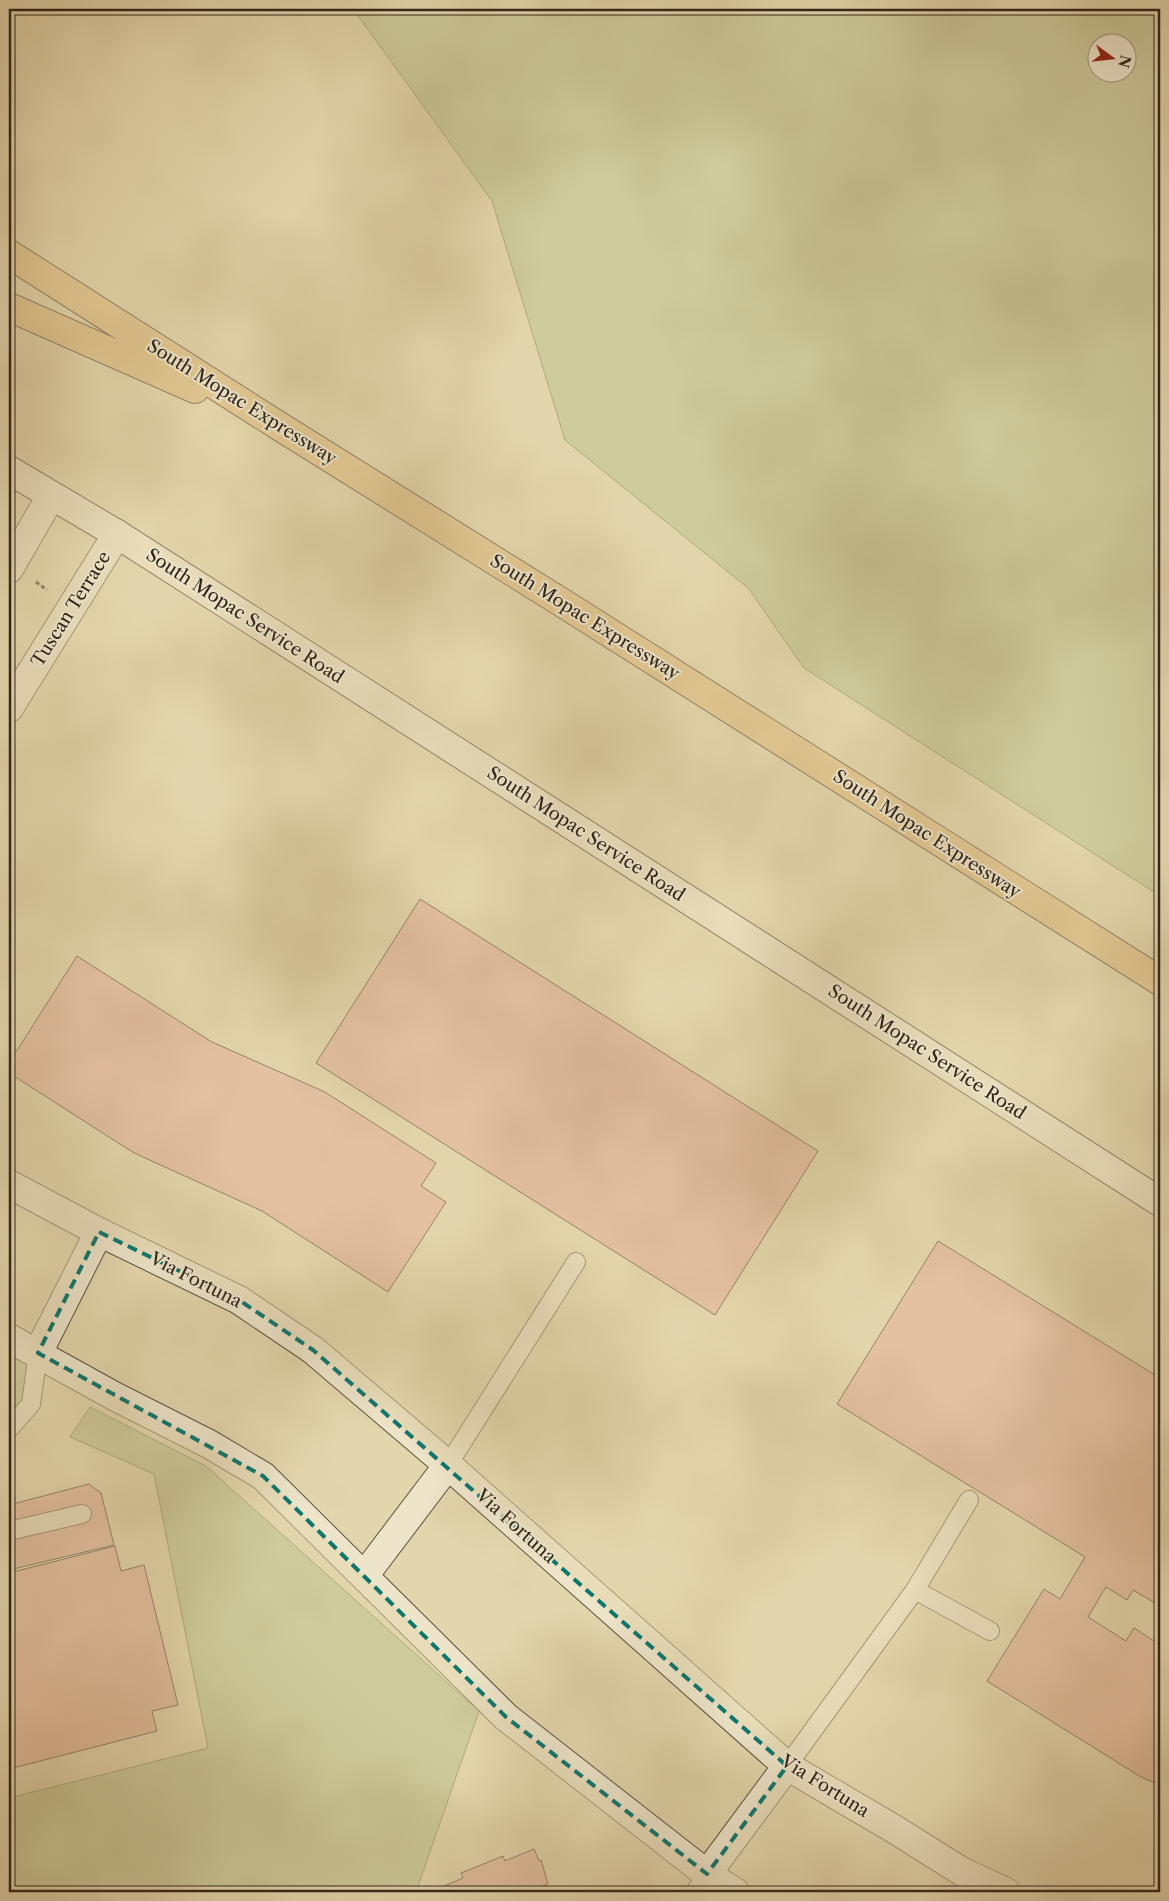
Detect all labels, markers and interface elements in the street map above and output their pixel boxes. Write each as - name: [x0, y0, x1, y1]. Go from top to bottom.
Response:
- north arrow: [1086, 32, 1136, 82]
- text: N: [1114, 53, 1135, 70]
- street label: South Mopac Expressway: [143, 335, 342, 470]
- street label: South Mopac Service Road: [142, 544, 348, 688]
- street label: Tuscan Terrace: [27, 547, 115, 671]
- street label: South Mopac Expressway: [486, 550, 685, 685]
- street label: South Mopac Service Road: [483, 762, 689, 906]
- street label: South Mopac Expressway: [829, 765, 1026, 903]
- street label: South Mopac Service Road: [824, 980, 1030, 1124]
- street label: Via Fortuna: [145, 1247, 246, 1313]
- street label: Via Fortuna: [471, 1484, 561, 1568]
- street label: Via Fortuna: [776, 1750, 874, 1822]

